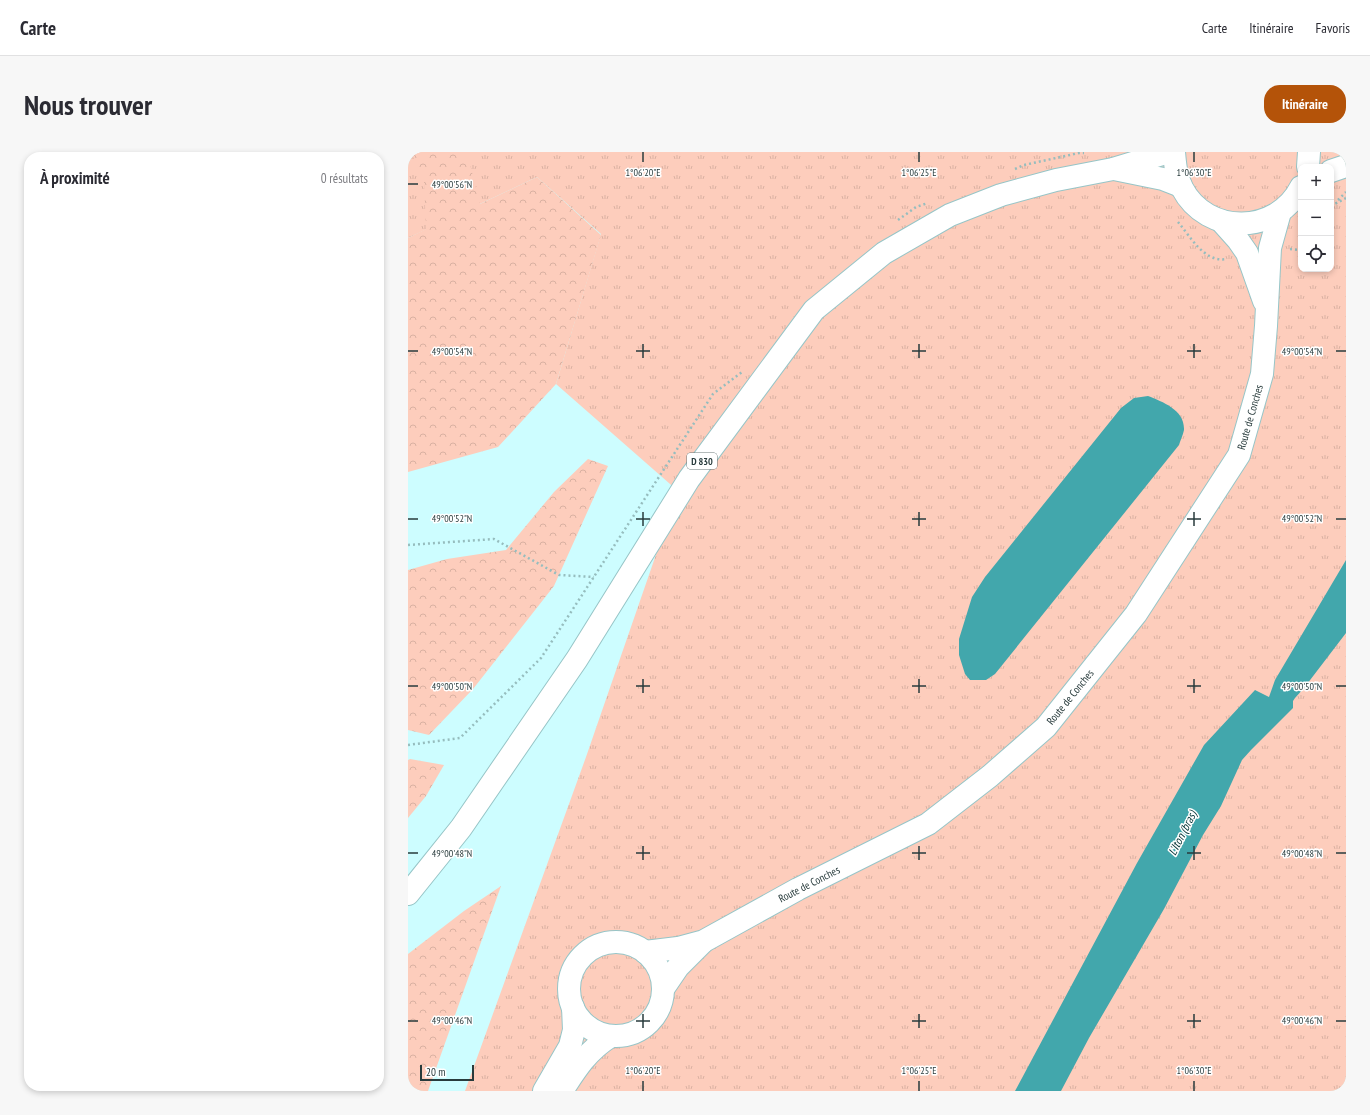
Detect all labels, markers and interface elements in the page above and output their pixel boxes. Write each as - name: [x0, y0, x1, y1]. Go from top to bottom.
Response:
- text: Carte: [20, 16, 56, 40]
- text: Carte: [1202, 19, 1227, 37]
- text: Itinéraire: [1249, 19, 1294, 37]
- text: Favoris: [1316, 19, 1350, 37]
- button: Itinéraire: [1264, 85, 1346, 123]
- text: Nous trouver: [24, 86, 152, 123]
- map controls: [1298, 164, 1334, 272]
- button: +: [1298, 164, 1334, 200]
- text: 1°06'20"E: [626, 166, 660, 179]
- text: 1°06'25"E: [902, 166, 936, 179]
- text: 1°06'30"E: [1177, 166, 1211, 179]
- text: À proximité: [40, 167, 110, 189]
- text: 0 résultats: [321, 170, 368, 187]
- text: 49°00'56"N: [432, 178, 472, 191]
- button: −: [1298, 200, 1334, 236]
- button: locate: [1298, 236, 1334, 272]
- text: 49°00'54"N: [432, 345, 472, 358]
- text: 49°00'54"N: [1282, 345, 1322, 358]
- street label: Route de Conches: [1234, 383, 1266, 451]
- road number: D 830: [687, 453, 717, 469]
- text: 49°00'52"N: [432, 512, 472, 525]
- text: 49°00'52"N: [1282, 512, 1322, 525]
- street label: Route de Conches: [1043, 666, 1097, 728]
- text: 49°00'50"N: [432, 680, 472, 693]
- text: 49°00'50"N: [1282, 680, 1322, 693]
- water label: L'Iton (bras): [1164, 807, 1200, 858]
- text: 49°00'48"N: [432, 847, 472, 860]
- text: 49°00'48"N: [1282, 847, 1322, 860]
- street label: Route de Conches: [776, 862, 842, 905]
- text: 49°00'46"N: [432, 1014, 472, 1027]
- text: 49°00'46"N: [1282, 1014, 1322, 1027]
- scale bar: [420, 1063, 474, 1082]
- text: 1°06'20"E: [626, 1064, 660, 1077]
- text: 1°06'25"E: [902, 1064, 936, 1077]
- text: 1°06'30"E: [1177, 1064, 1211, 1077]
- text: 20 m: [426, 1065, 445, 1079]

